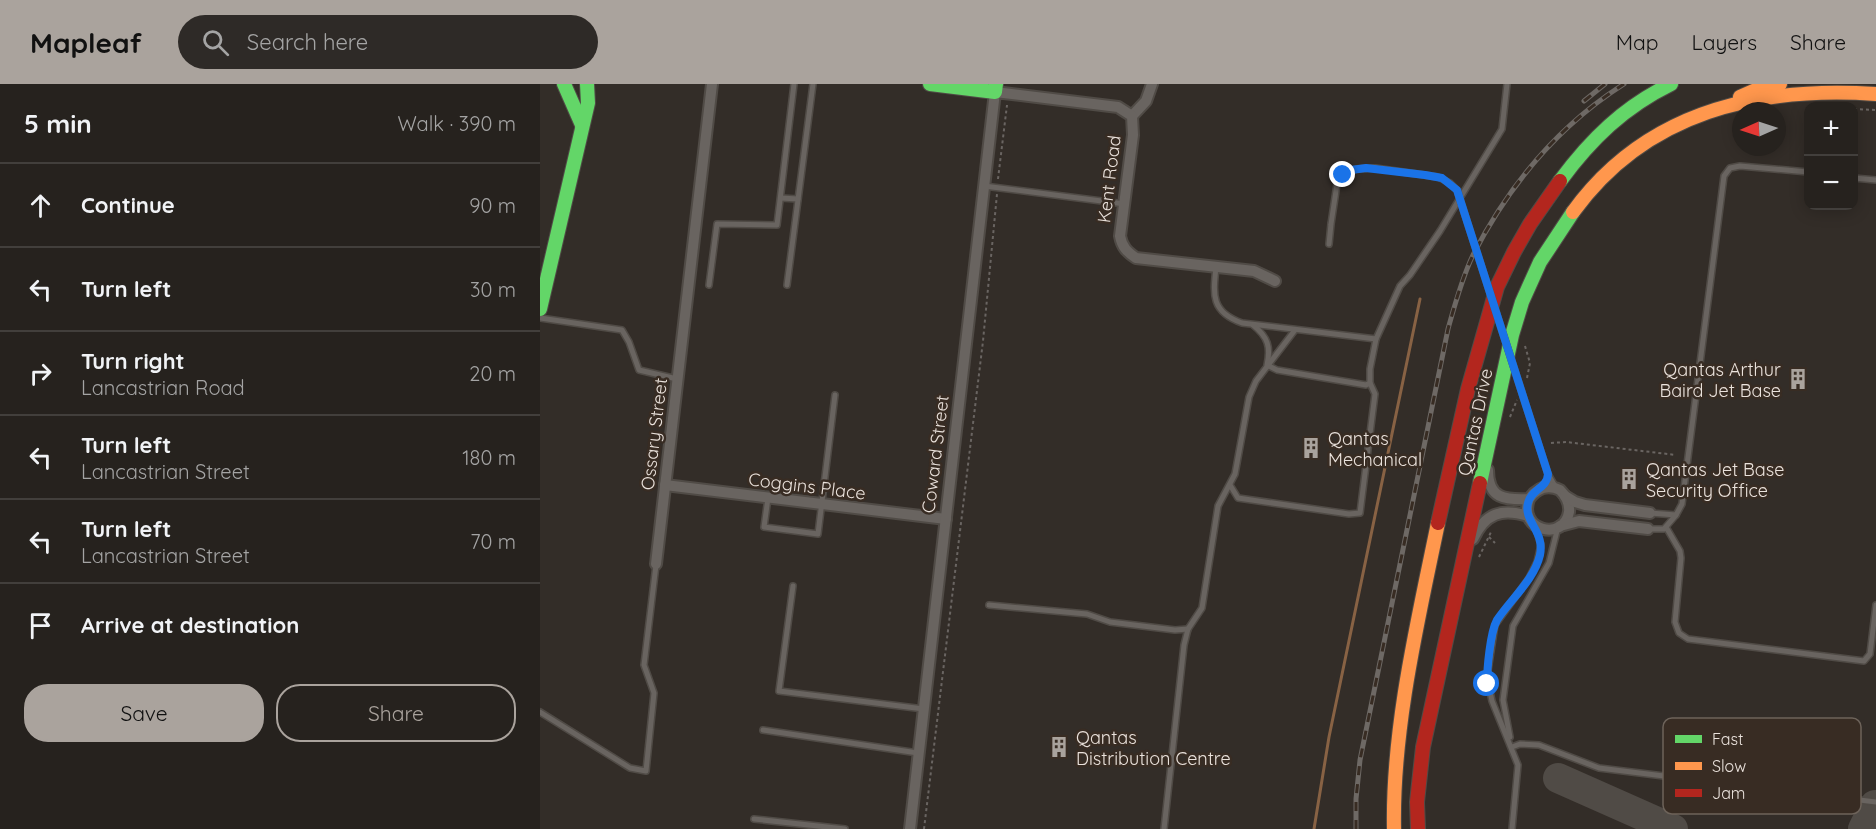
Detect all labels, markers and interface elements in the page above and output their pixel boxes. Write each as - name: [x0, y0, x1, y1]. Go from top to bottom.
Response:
- search box: [178, 15, 598, 69]
- text: Mapleaf: [30, 25, 142, 60]
- icon: search: [199, 26, 232, 59]
- text: Search here: [247, 28, 368, 56]
- text: Map: [1616, 29, 1659, 55]
- text: Layers: [1692, 29, 1757, 55]
- text: Share: [1790, 29, 1846, 55]
- north arrow: [1732, 102, 1786, 156]
- map controls: [1804, 102, 1858, 210]
- button: +: [1804, 102, 1858, 156]
- text: 5 min: [24, 107, 92, 140]
- text: Walk · 390 m: [397, 111, 516, 136]
- street label: Kent Road: [1092, 134, 1126, 224]
- button: −: [1804, 156, 1858, 210]
- route end: [1329, 161, 1355, 187]
- icon: ahead: [24, 189, 57, 222]
- text: Continue: [81, 191, 175, 219]
- text: 90 m: [469, 193, 516, 218]
- icon: left: [24, 273, 57, 306]
- text: Turn left: [81, 275, 171, 303]
- text: 30 m: [470, 277, 516, 302]
- text: Turn right: [81, 347, 185, 375]
- icon: right: [24, 357, 57, 390]
- place label: Qantas Arthur Baird Jet Base: [1659, 358, 1781, 402]
- text: 20 m: [469, 361, 516, 386]
- street label: Qantas Drive: [1452, 366, 1498, 478]
- building icon: Qantas Arthur Baird Jet Base: [1786, 367, 1810, 391]
- text: Lancastrian Road: [81, 375, 245, 400]
- street label: Ossary Street: [636, 377, 672, 491]
- street label: Coward Street: [916, 394, 954, 514]
- place label: Qantas Mechanical: [1328, 427, 1422, 471]
- text: Turn left: [81, 431, 171, 459]
- building icon: Qantas Mechanical: [1299, 436, 1323, 460]
- icon: left: [24, 441, 57, 474]
- text: 180 m: [462, 445, 516, 470]
- place label: Qantas Jet Base Security Office: [1646, 458, 1784, 502]
- text: Lancastrian Street: [81, 459, 250, 484]
- street label: Coggins Place: [747, 467, 867, 505]
- building icon: Qantas Jet Base Security Office: [1617, 467, 1641, 491]
- text: Turn left: [81, 515, 171, 543]
- icon: left: [24, 525, 57, 558]
- text: 70 m: [470, 529, 516, 554]
- text: Lancastrian Street: [81, 543, 250, 568]
- icon: arrive: [24, 609, 57, 642]
- text: Arrive at destination: [81, 611, 299, 639]
- route start: [1473, 670, 1499, 696]
- button: Save: [24, 684, 264, 742]
- button: Share: [276, 684, 516, 742]
- legend: [1663, 718, 1861, 814]
- place label: Qantas Distribution Centre: [1076, 726, 1231, 770]
- text: Fast: [1712, 729, 1743, 749]
- building icon: Qantas Distribution Centre: [1047, 735, 1071, 759]
- text: Slow: [1712, 756, 1746, 776]
- text: Jam: [1712, 783, 1745, 803]

